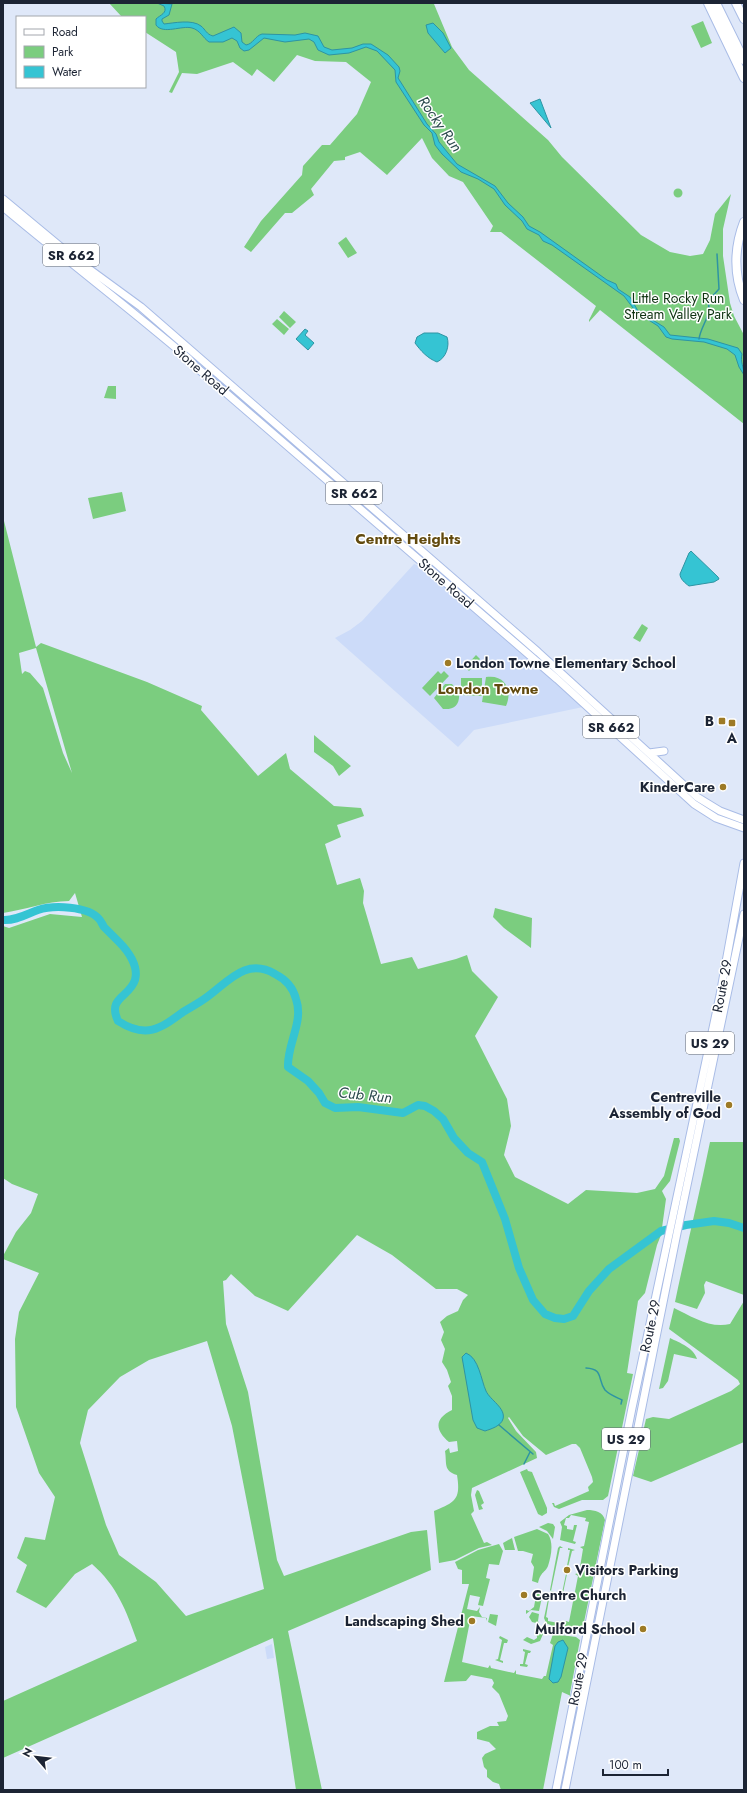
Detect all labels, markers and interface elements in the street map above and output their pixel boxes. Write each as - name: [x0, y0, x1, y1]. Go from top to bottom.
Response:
- legend: [16, 16, 146, 88]
- text: Road: [52, 23, 78, 41]
- text: Park: [52, 43, 74, 61]
- text: Water: [52, 63, 83, 81]
- water label: Rocky Run: [413, 91, 467, 157]
- road number: SR 662: [43, 244, 99, 266]
- park label: Little Rocky Run Stream Valley Park: [624, 288, 733, 324]
- street label: Stone Road: [169, 340, 233, 400]
- road number: SR 662: [326, 482, 382, 504]
- district label: Centre Heights: [355, 528, 461, 550]
- street label: Stone Road: [414, 553, 478, 613]
- place label: London Towne Elementary School: [456, 653, 676, 673]
- marker: London Towne Elementary School: [443, 658, 453, 668]
- district label: London Towne: [438, 678, 539, 700]
- place label: B: [705, 711, 714, 731]
- road number: SR 662: [583, 716, 639, 738]
- marker: B: [717, 716, 727, 726]
- marker: A: [727, 718, 737, 728]
- place label: A: [726, 728, 738, 748]
- place label: KinderCare: [640, 777, 715, 797]
- marker: KinderCare: [718, 782, 728, 792]
- street label: Route 29: [707, 958, 737, 1014]
- road number: US 29: [686, 1032, 734, 1054]
- water label: Cub Run: [337, 1081, 393, 1109]
- place label: Centreville Assembly of God: [608, 1087, 721, 1123]
- marker: Centreville Assembly of God: [724, 1100, 734, 1110]
- street label: Route 29: [635, 1298, 665, 1354]
- road number: US 29: [602, 1428, 650, 1450]
- place label: Visitors Parking: [574, 1560, 679, 1580]
- marker: Visitors Parking: [562, 1565, 572, 1575]
- place label: Centre Church: [532, 1585, 626, 1605]
- marker: Centre Church: [519, 1590, 529, 1600]
- place label: Landscaping Shed: [345, 1611, 464, 1631]
- marker: Landscaping Shed: [467, 1616, 477, 1626]
- place label: Mulford School: [535, 1619, 635, 1639]
- marker: Mulford School: [638, 1624, 648, 1634]
- street label: Route 29: [563, 1651, 593, 1707]
- north arrow: [16, 1737, 56, 1777]
- text: N: [18, 1745, 36, 1760]
- scale bar: [603, 1751, 668, 1777]
- text: 100 m: [609, 1756, 642, 1774]

